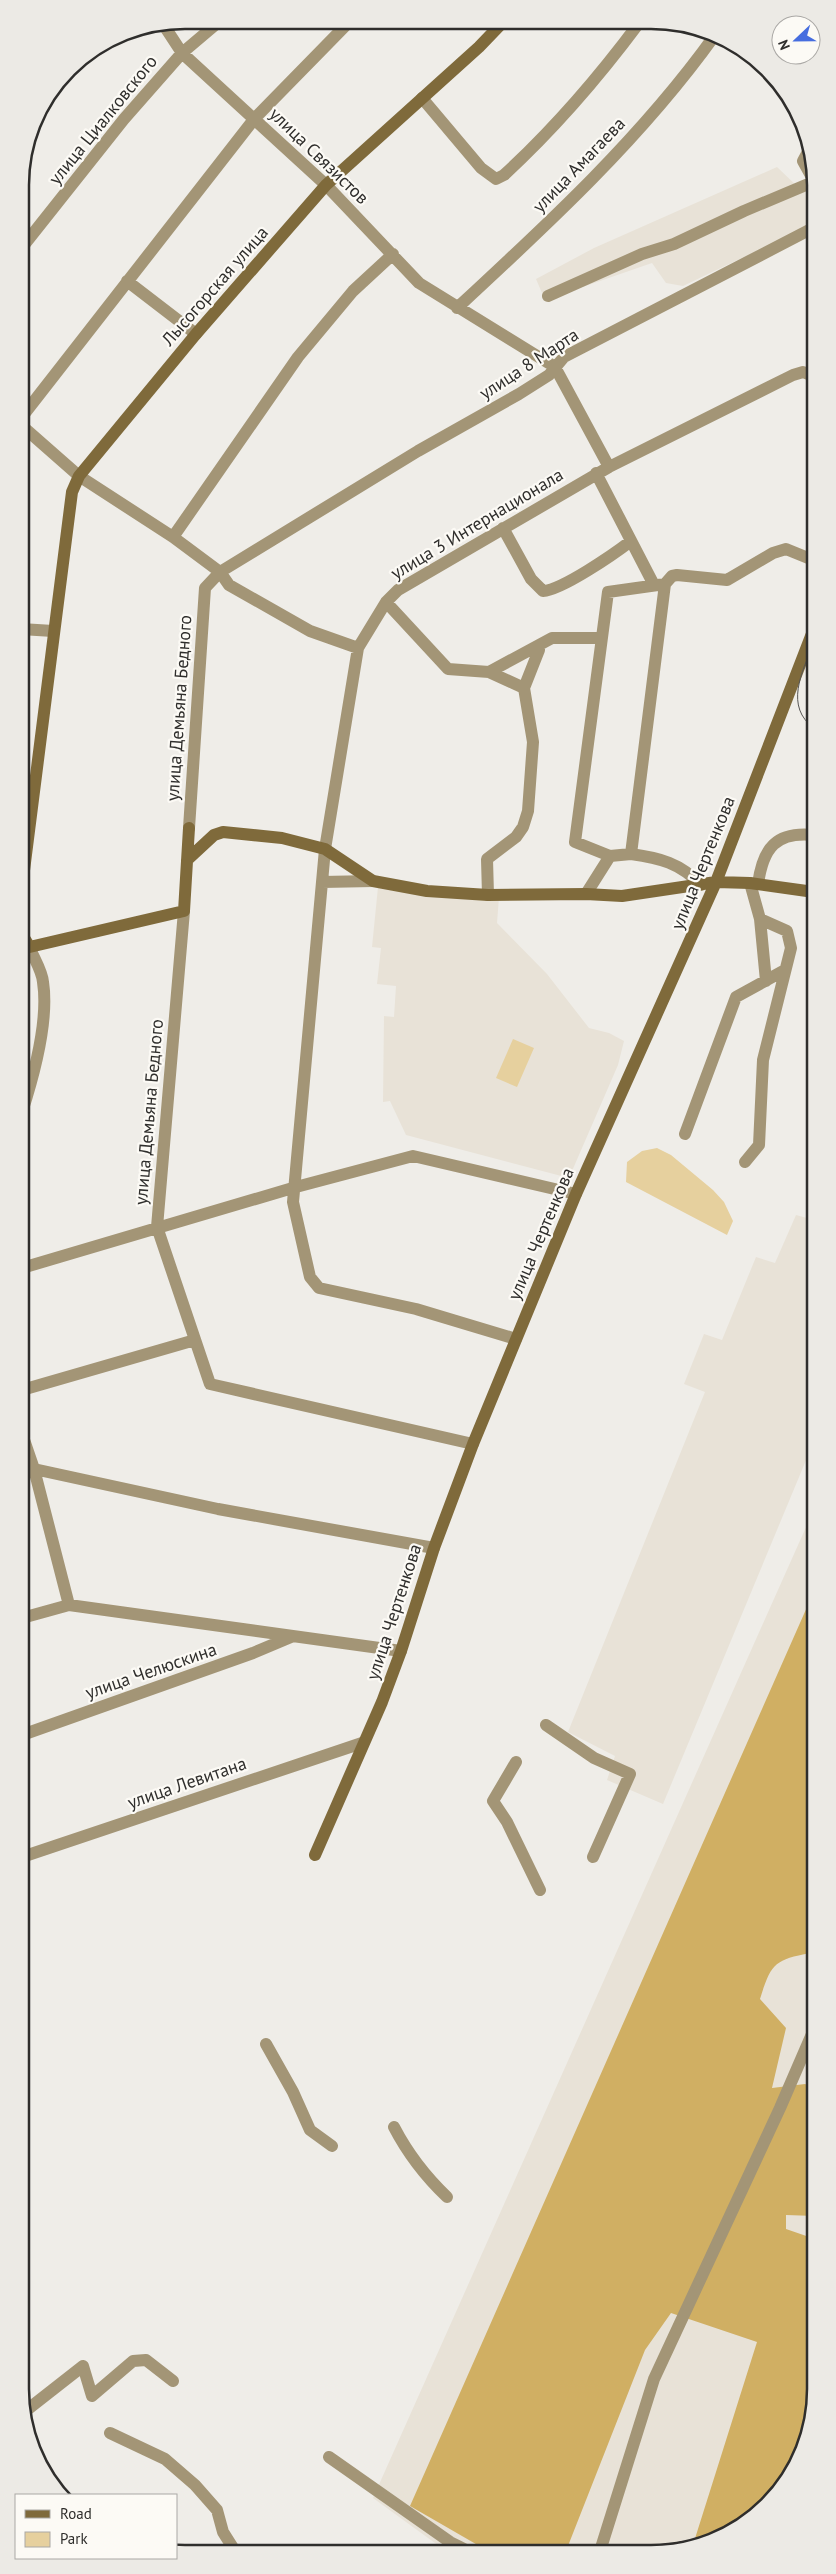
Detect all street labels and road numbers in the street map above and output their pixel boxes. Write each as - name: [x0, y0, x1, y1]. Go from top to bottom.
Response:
- street label: улица Циалковского: [43, 50, 162, 189]
- street label: улица Связистов: [265, 102, 374, 209]
- street label: улица Амагаева: [527, 112, 630, 217]
- street label: Лысогорская улица: [156, 221, 273, 351]
- street label: улица 8 Марта: [475, 323, 583, 404]
- street label: улица 3 Интернационала: [386, 463, 567, 584]
- street label: улица Демьяна Бедного: [161, 614, 196, 802]
- street label: улица Чертенкова: [665, 793, 740, 933]
- street label: улица Демьяна Бедного: [129, 1018, 168, 1206]
- street label: улица Чертенкова: [502, 1164, 579, 1304]
- street label: улица Чертенкова: [361, 1541, 426, 1683]
- street label: улица Челюскина: [82, 1637, 220, 1704]
- street label: улица Левитана: [124, 1751, 249, 1814]

